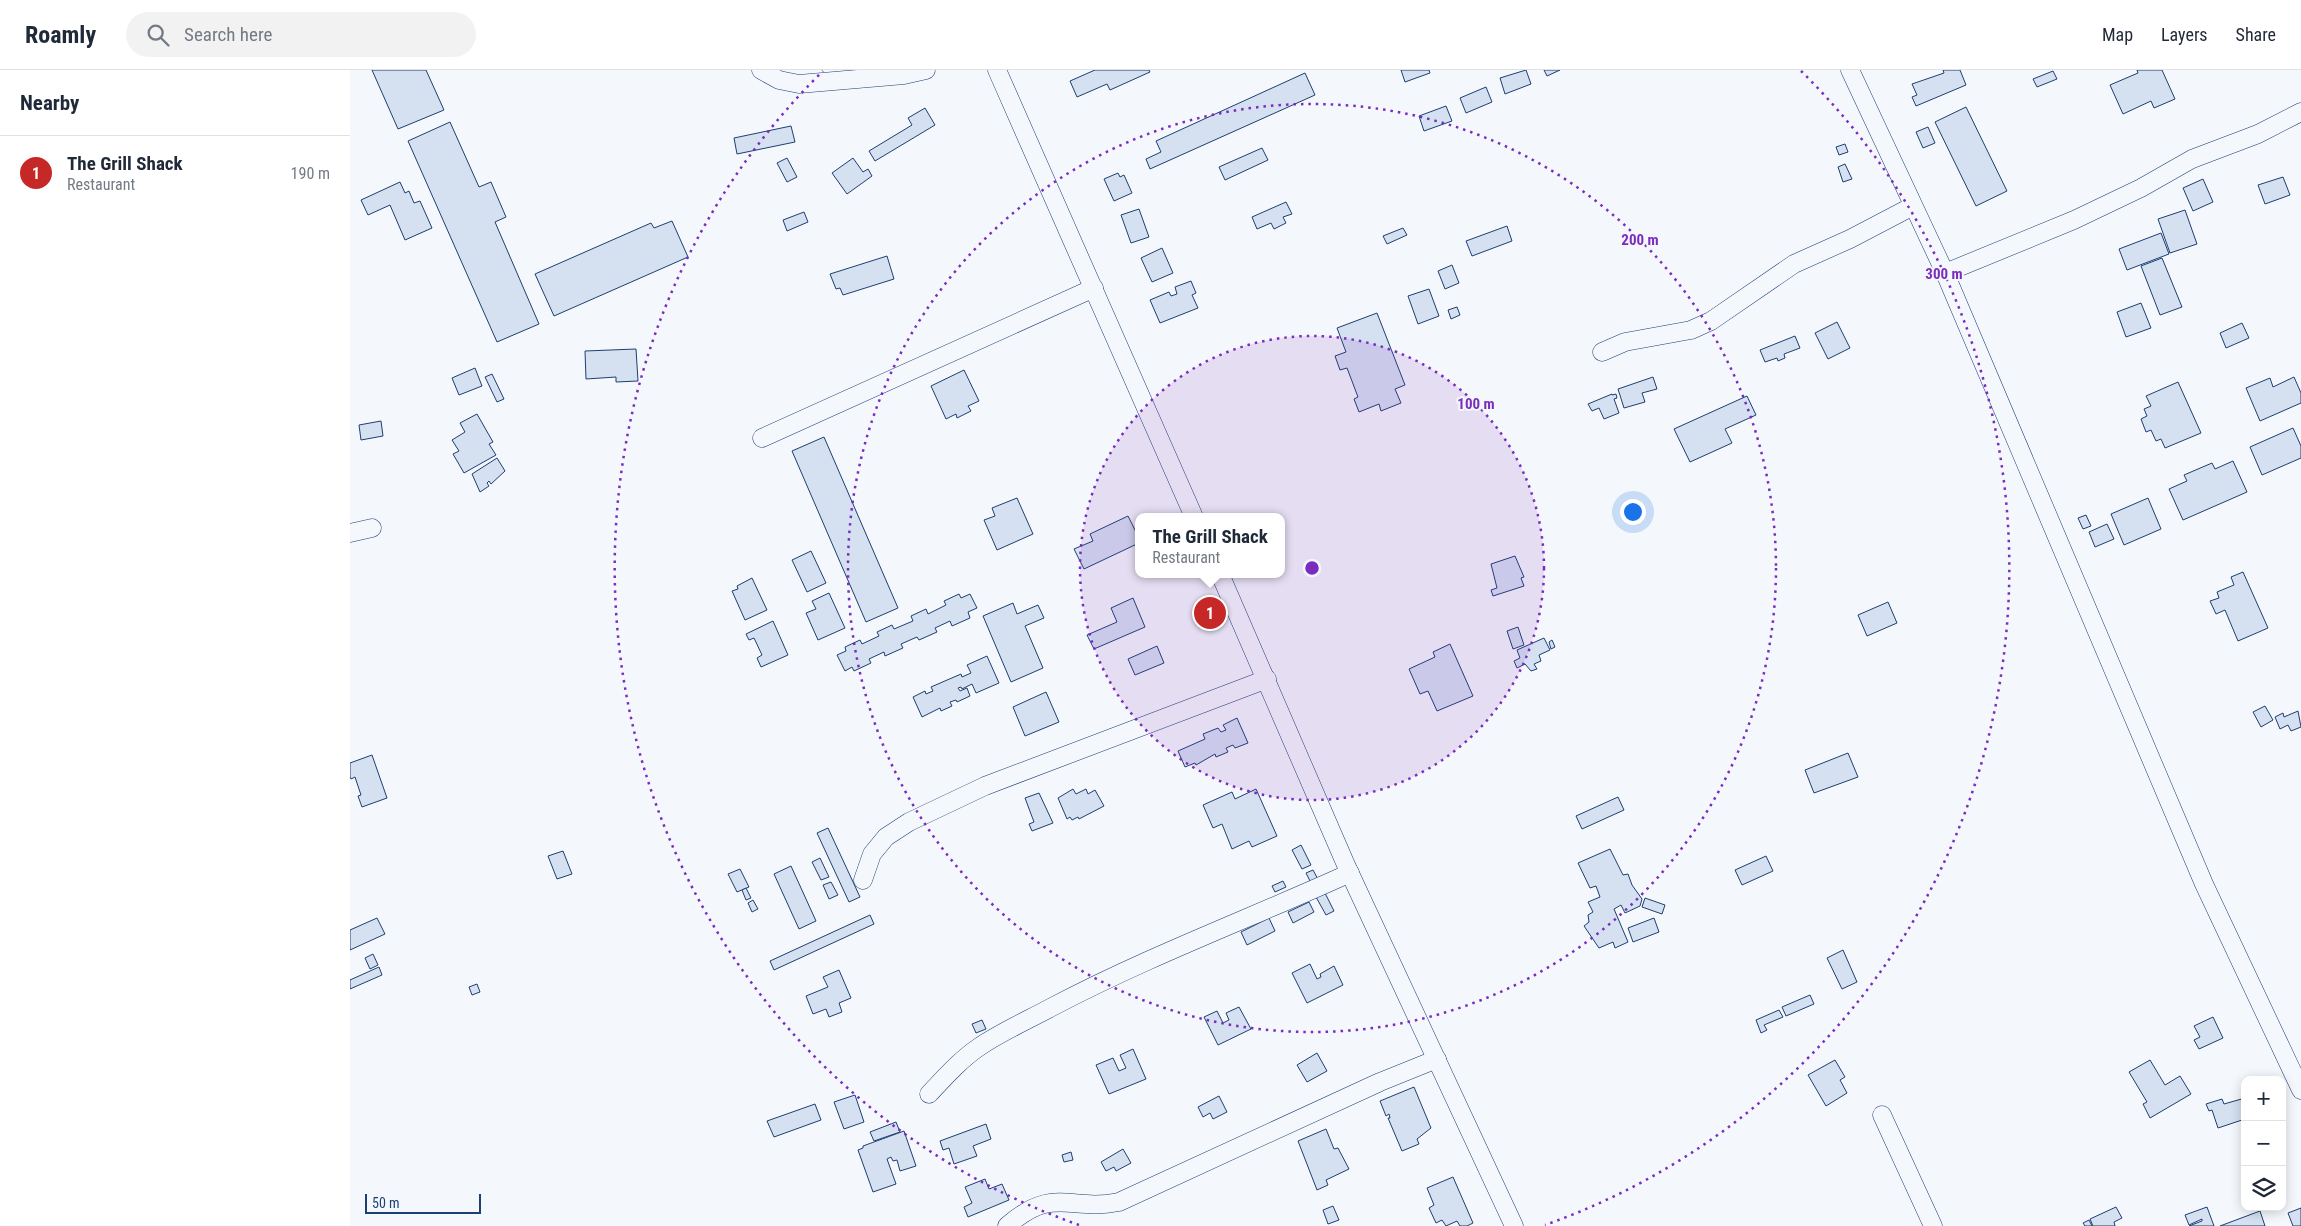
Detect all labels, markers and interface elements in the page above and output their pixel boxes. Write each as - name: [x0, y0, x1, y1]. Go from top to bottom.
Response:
- search box: [126, 12, 476, 57]
- text: Roamly: [25, 21, 96, 49]
- icon: search: [144, 21, 172, 49]
- text: Search here: [184, 23, 272, 46]
- text: Map: [2102, 24, 2133, 45]
- text: Layers: [2161, 24, 2208, 45]
- text: Share: [2236, 24, 2276, 45]
- text: Nearby: [20, 91, 79, 115]
- text: The Grill Shack: [67, 152, 183, 175]
- text: 1: [32, 164, 40, 183]
- text: 190 m: [291, 164, 330, 183]
- text: Restaurant: [67, 175, 135, 194]
- text: 200 m: [1621, 231, 1659, 249]
- text: 300 m: [1925, 265, 1963, 283]
- text: 100 m: [1457, 395, 1495, 413]
- your location: [1620, 499, 1646, 525]
- popup: [1135, 513, 1285, 578]
- text: The Grill Shack: [1152, 525, 1268, 548]
- text: Restaurant: [1152, 548, 1220, 567]
- centre of rings: [1303, 559, 1321, 577]
- pin: 1: [1194, 594, 1226, 632]
- map controls: [2241, 1076, 2286, 1211]
- button: +: [2241, 1076, 2286, 1121]
- button: −: [2241, 1121, 2286, 1166]
- button: layers: [2241, 1166, 2286, 1211]
- scale bar: [365, 1191, 481, 1214]
- text: 50 m: [372, 1195, 400, 1211]

